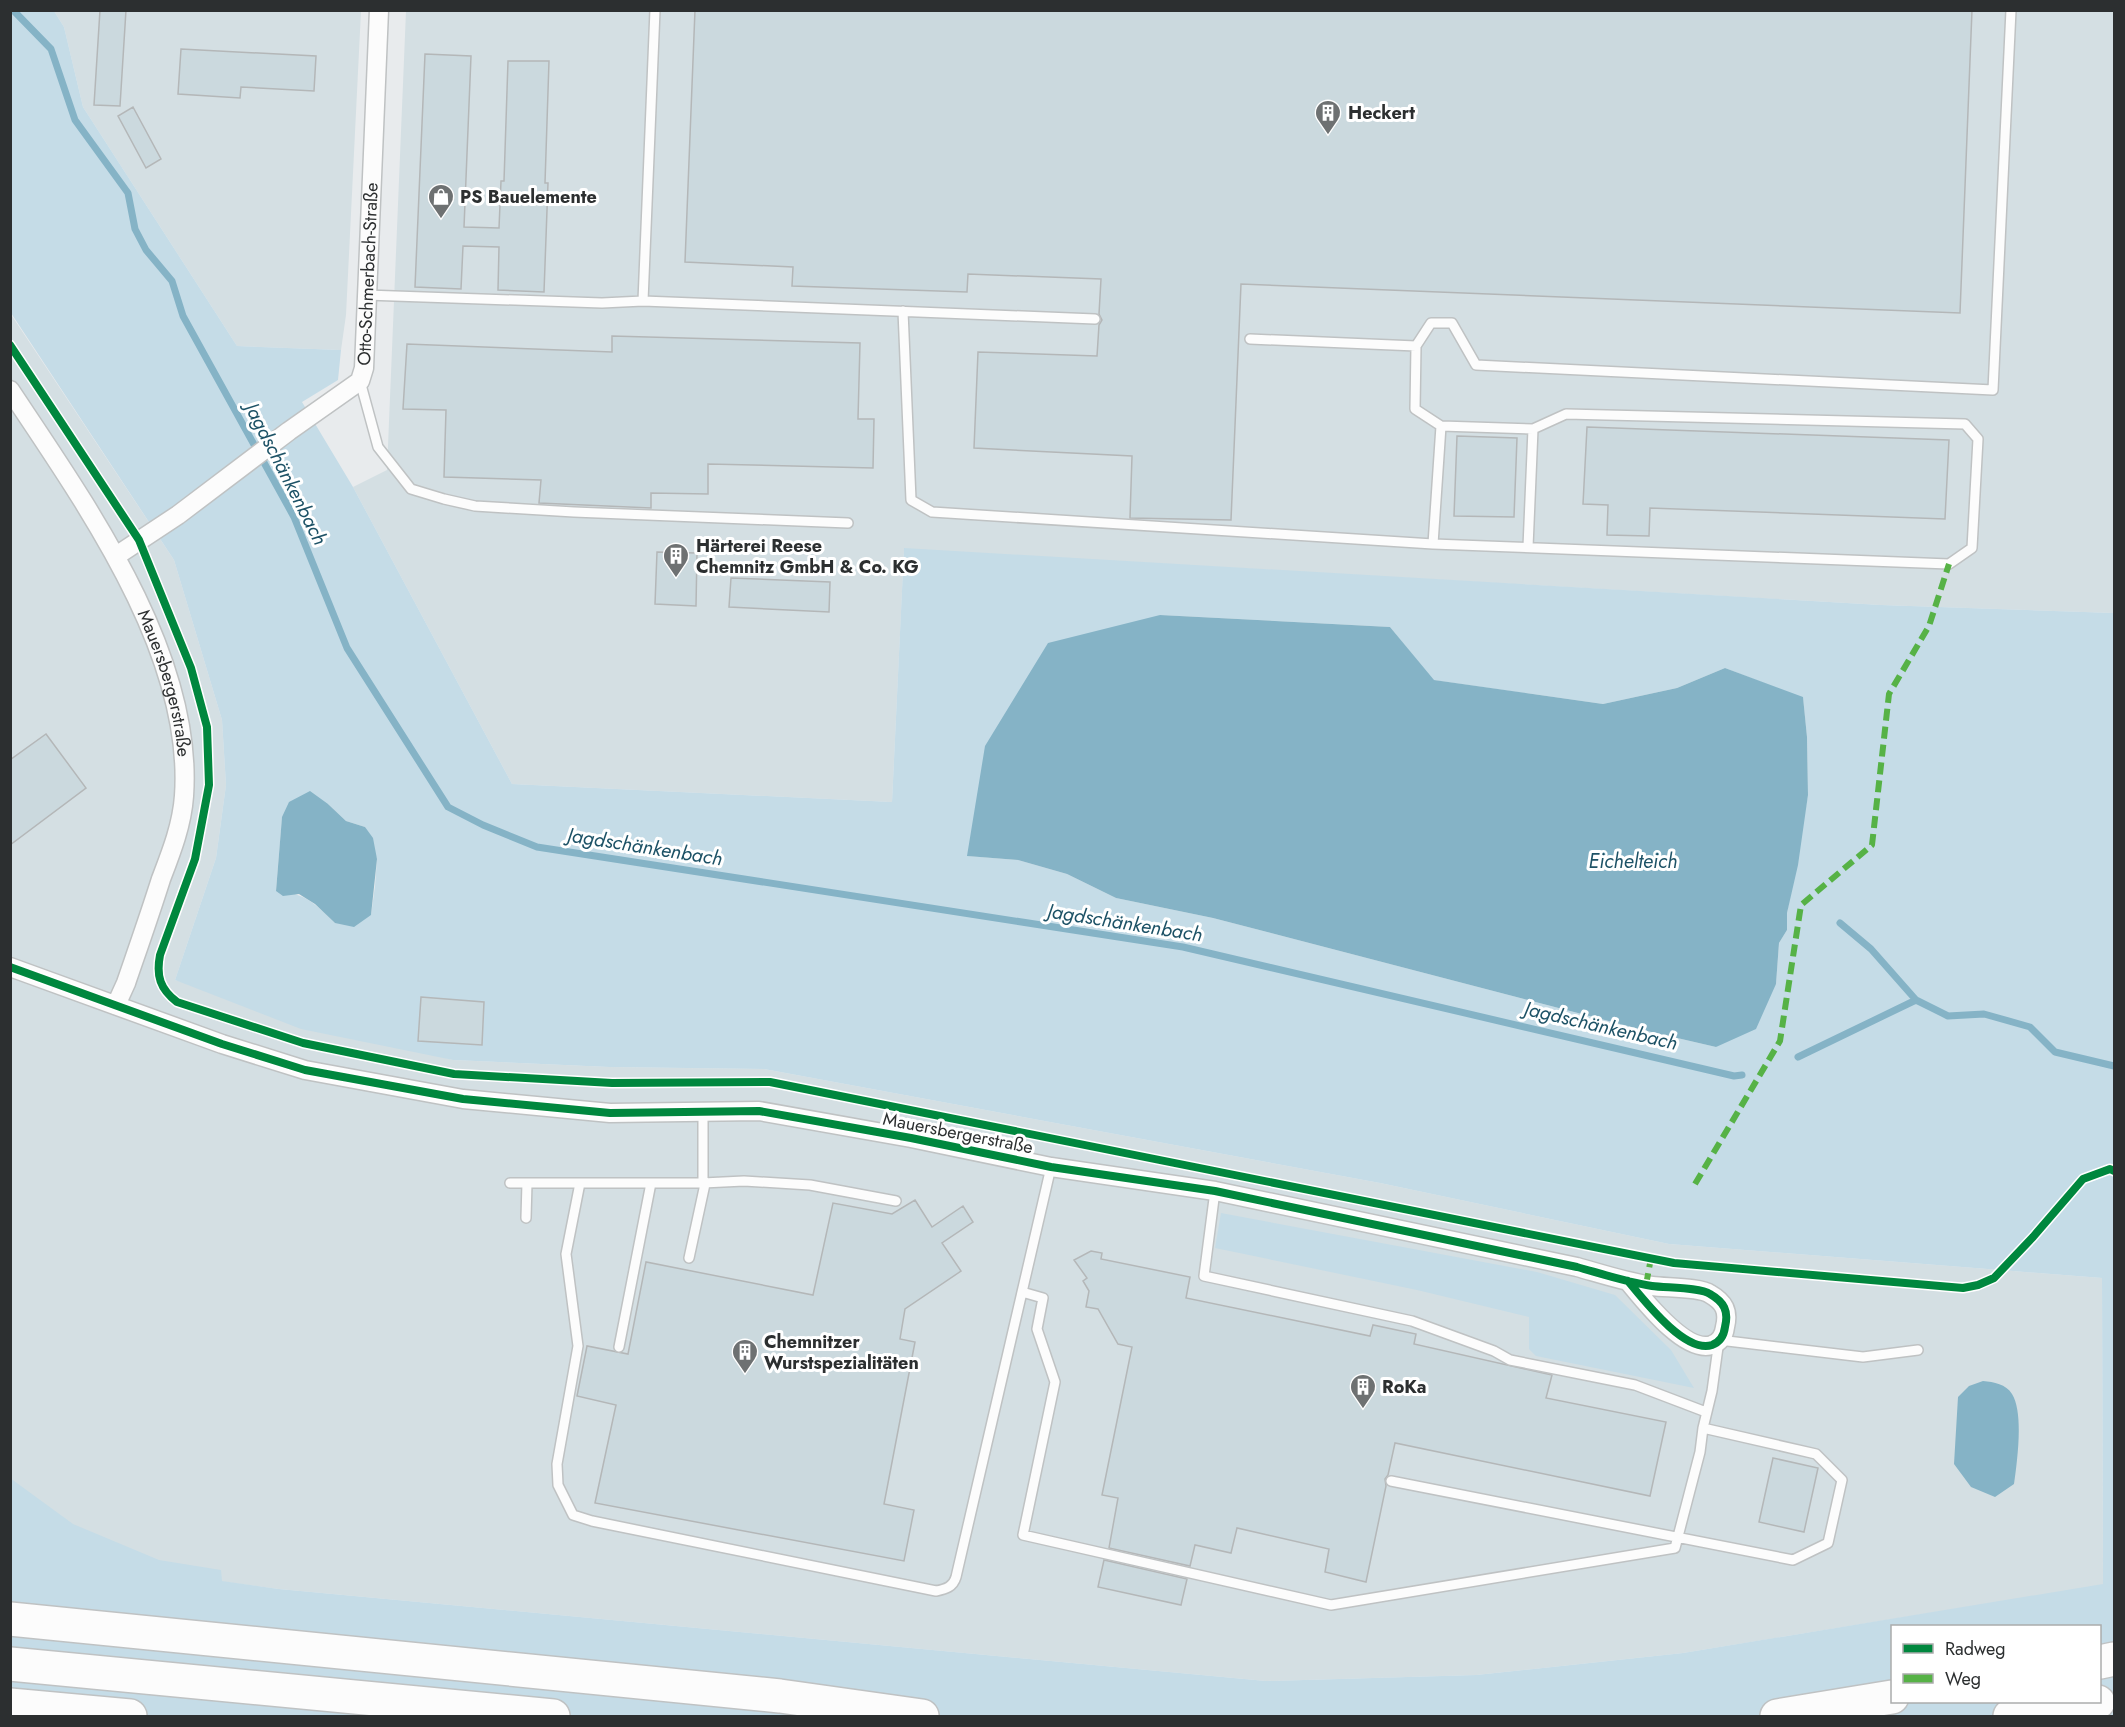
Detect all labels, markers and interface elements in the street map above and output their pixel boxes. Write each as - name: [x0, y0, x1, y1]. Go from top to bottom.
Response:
- building icon: Heckert: [1313, 98, 1343, 136]
- place label: Heckert: [1348, 100, 1415, 126]
- street label: Otto-Schmerbach-Straße: [351, 182, 385, 366]
- shop icon: PS Bauelemente: [426, 182, 456, 220]
- place label: PS Bauelemente: [460, 184, 597, 210]
- water label: Jagdschänkenbach: [236, 394, 334, 550]
- place label: Härterei Reese Chemnitz GmbH & Co. KG: [696, 533, 919, 580]
- building icon: Härterei Reese Chemnitz GmbH & Co. KG: [661, 541, 691, 579]
- street label: Mauersbergerstraße: [131, 605, 197, 758]
- water label: Jagdschänkenbach: [562, 820, 724, 874]
- water label: Eichelteich: [1589, 847, 1677, 876]
- water label: Jagdschänkenbach: [1042, 896, 1204, 950]
- water label: Jagdschänkenbach: [1518, 993, 1680, 1058]
- street label: Mauersbergerstraße: [881, 1106, 1035, 1160]
- place label: Chemnitzer Wurstspezialitäten: [764, 1329, 919, 1376]
- building icon: Chemnitzer Wurstspezialitäten: [730, 1337, 760, 1375]
- building icon: RoKa: [1348, 1372, 1378, 1410]
- place label: RoKa: [1382, 1374, 1427, 1400]
- legend: [1891, 1625, 2101, 1703]
- text: Radweg: [1945, 1636, 2006, 1662]
- text: Weg: [1945, 1666, 1981, 1692]

